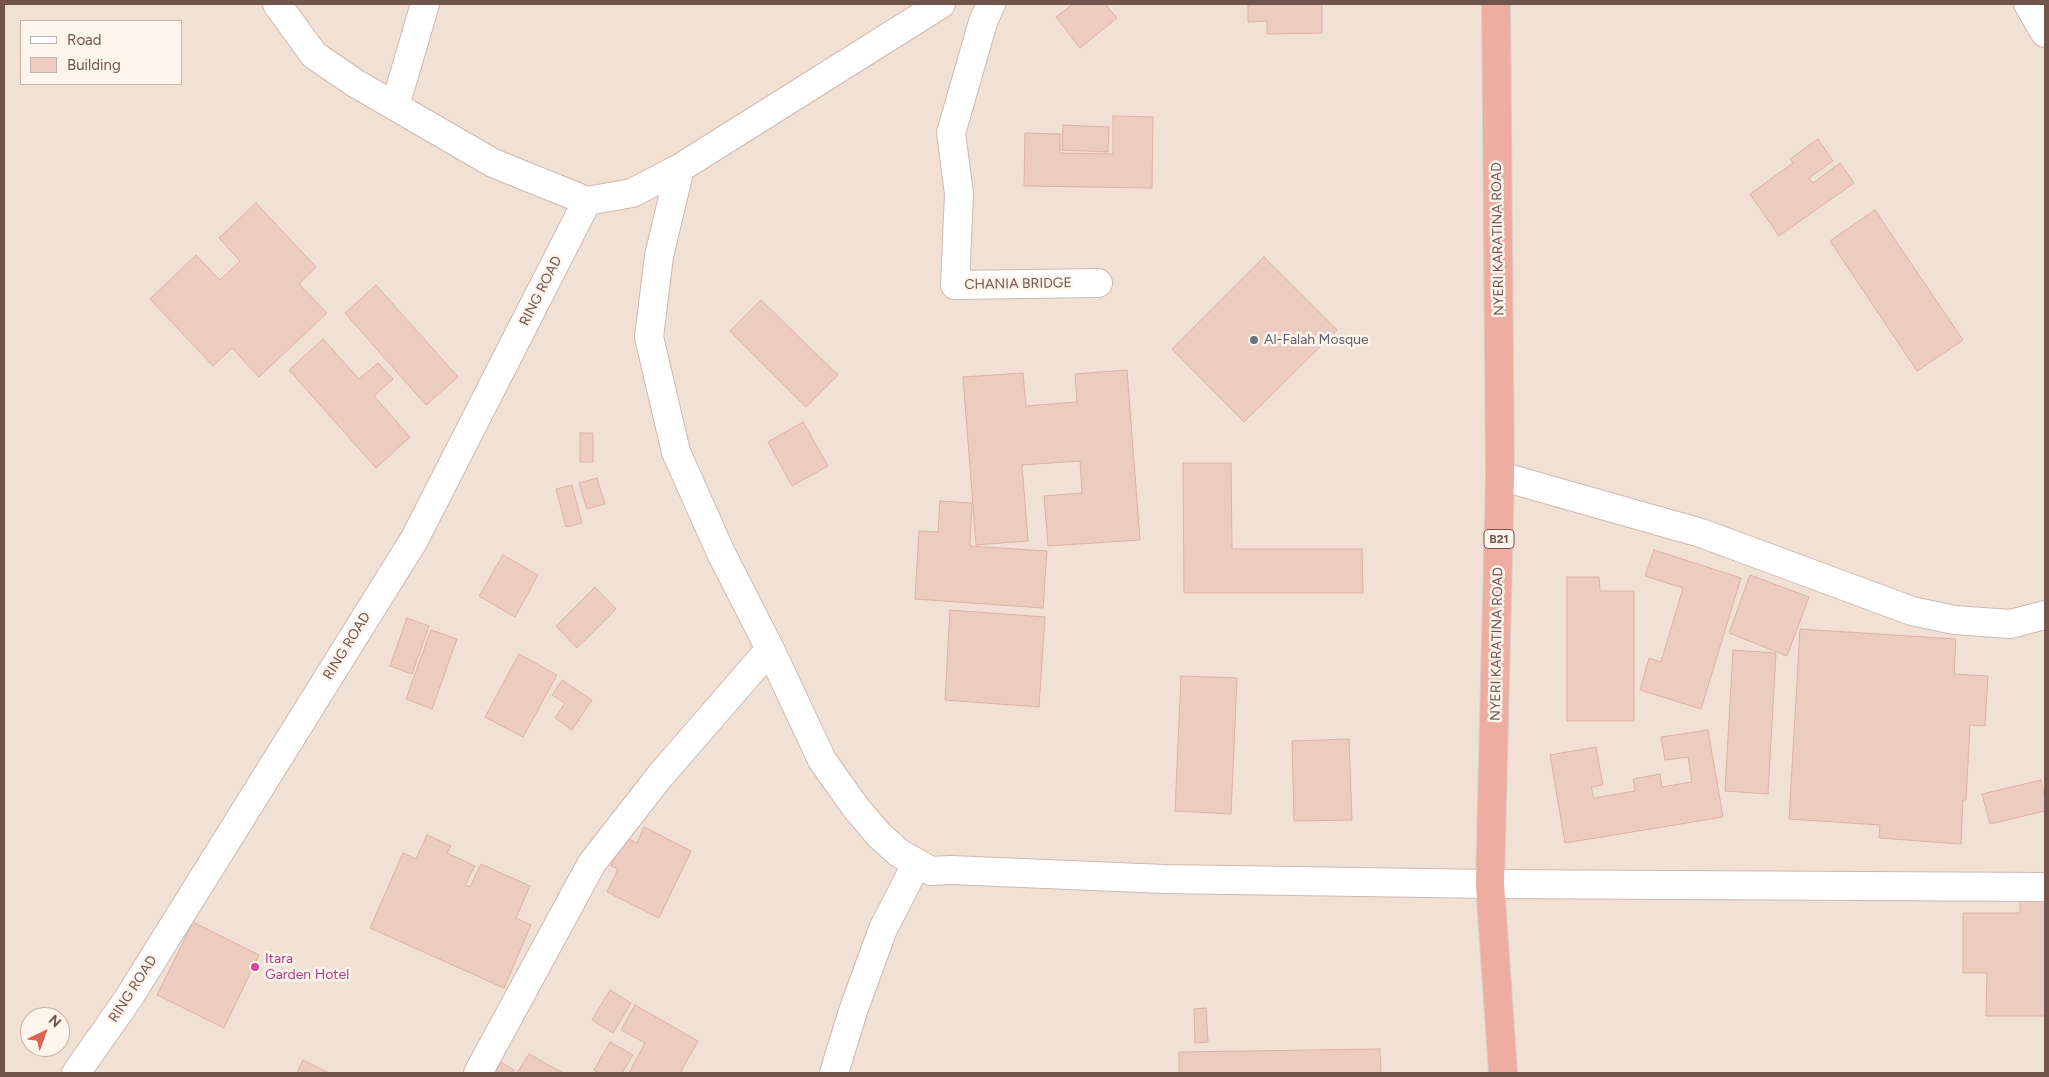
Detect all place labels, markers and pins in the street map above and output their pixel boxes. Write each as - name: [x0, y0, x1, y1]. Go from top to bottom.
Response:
- place label: Al-Falah Mosque: [1264, 332, 1369, 348]
- marker: Al-Falah Mosque: [1248, 334, 1260, 346]
- place label: Itara Garden Hotel: [265, 951, 349, 984]
- marker: Itara Garden Hotel: [249, 961, 261, 973]

